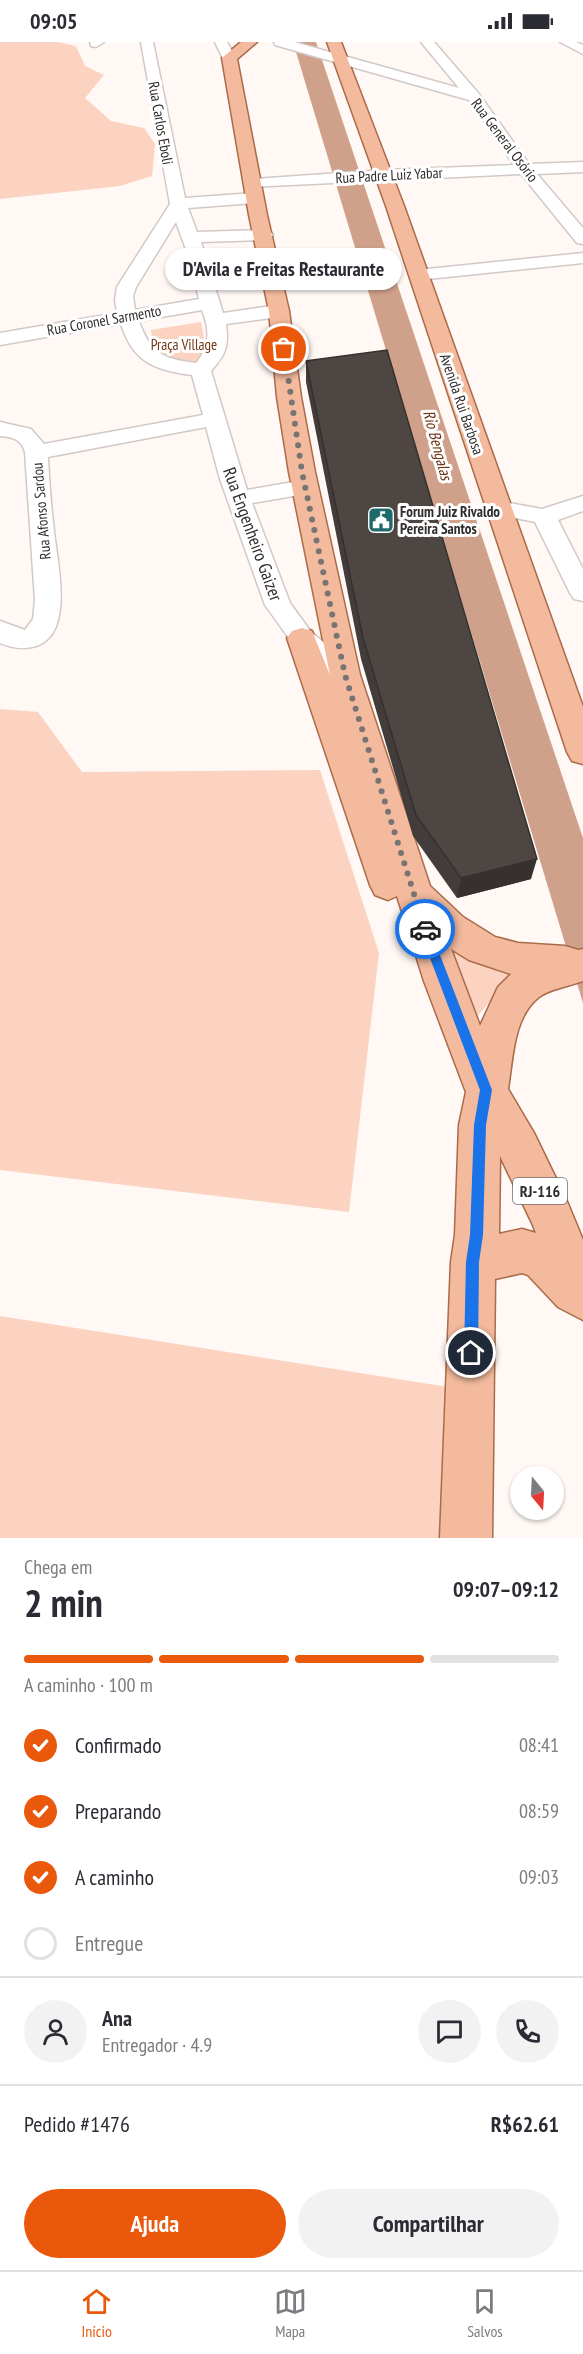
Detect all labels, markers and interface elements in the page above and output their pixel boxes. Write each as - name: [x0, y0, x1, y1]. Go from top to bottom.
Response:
- text: 09:05: [30, 7, 78, 35]
- street label: Rua Carlos Eboli: [144, 80, 178, 166]
- street label: Rua General Osório: [467, 94, 543, 186]
- street label: Rua Padre Luiz Yabar: [335, 163, 444, 187]
- callout: D'Avila e Freitas Restaurante: [166, 247, 403, 289]
- text: D'Avila e Freitas Restaurante: [183, 256, 384, 282]
- street label: Rua Coronel Sarmento: [46, 301, 162, 339]
- pin: [258, 323, 309, 374]
- icon: bag: [267, 332, 300, 365]
- park label: Praça Village: [151, 335, 217, 354]
- street label: Avenida Rui Barbosa: [436, 351, 488, 457]
- water label: Rio Bengalas: [419, 408, 457, 484]
- street label: Rua Afonso Sardou: [27, 462, 55, 560]
- street label: Rua Engenheiro Gaizer: [218, 464, 288, 604]
- place label: Forum Juiz Rivaldo Pereira Santos: [400, 502, 500, 538]
- public building icon: Forum Juiz Rivaldo Pereira Santos: [366, 505, 396, 535]
- courier: [395, 899, 455, 959]
- icon: car: [409, 913, 442, 946]
- road number: RJ-116: [513, 1178, 567, 1204]
- pin: [445, 1327, 496, 1378]
- icon: home: [454, 1336, 487, 1369]
- north arrow: [510, 1466, 564, 1520]
- map controls: [510, 1466, 564, 1520]
- text: Chega em: [24, 1554, 92, 1580]
- text: 09:07–09:12: [453, 1575, 559, 1603]
- text: 2 min: [24, 1577, 103, 1628]
- text: A caminho · 100 m: [24, 1672, 153, 1698]
- icon: check: [24, 1729, 57, 1762]
- text: Confirmado: [75, 1731, 161, 1759]
- text: 08:41: [519, 1732, 559, 1758]
- icon: check: [24, 1795, 57, 1828]
- text: Preparando: [75, 1797, 161, 1825]
- text: 08:59: [519, 1798, 559, 1824]
- icon: check: [24, 1861, 57, 1894]
- text: A caminho: [75, 1863, 154, 1891]
- text: 09:03: [519, 1864, 559, 1890]
- text: Entregue: [75, 1929, 143, 1957]
- button: person: [24, 2000, 87, 2063]
- button: chat: [418, 2000, 481, 2063]
- button: phone: [496, 2000, 559, 2063]
- text: Ana: [102, 2004, 132, 2032]
- text: Entregador · 4.9: [102, 2032, 212, 2058]
- text: Pedido #1476: [24, 2110, 130, 2138]
- text: R$62.61: [491, 2110, 559, 2138]
- button: Ajuda: [24, 2189, 286, 2258]
- button: Compartilhar: [298, 2189, 559, 2258]
- tab: Início: [80, 2285, 113, 2341]
- tab: Mapa: [274, 2285, 307, 2341]
- tab: Salvos: [467, 2285, 503, 2341]

